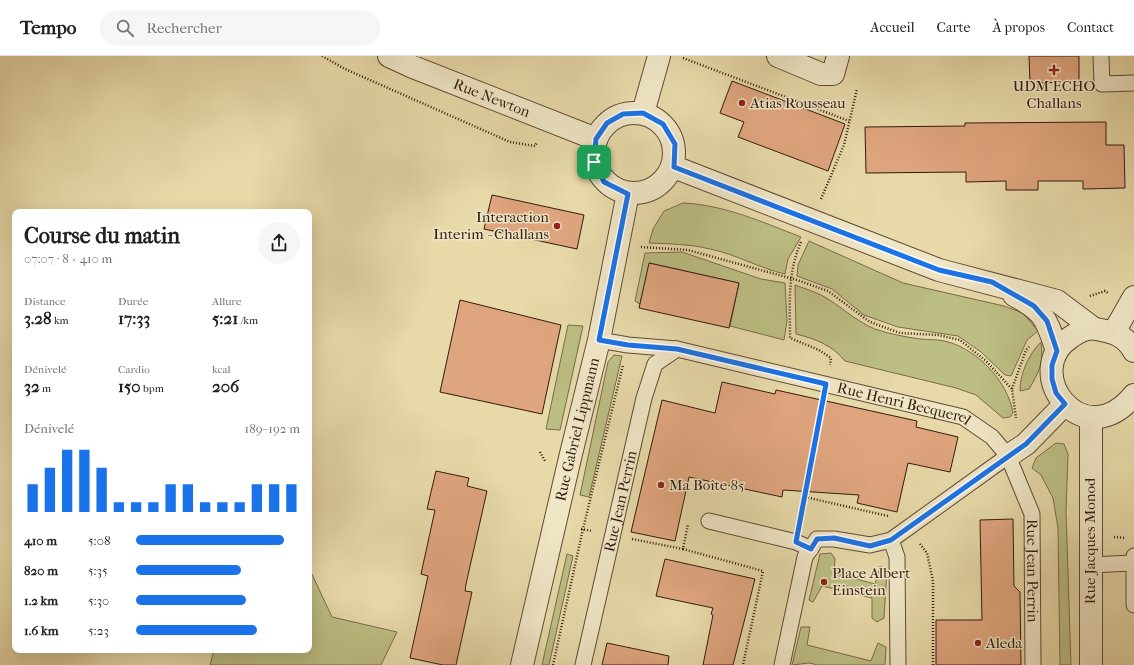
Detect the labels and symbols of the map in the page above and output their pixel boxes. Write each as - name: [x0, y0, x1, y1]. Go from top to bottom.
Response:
- marker: UDM ECHO Challans: [1048, 64, 1060, 76]
- street label: Rue Newton: [451, 75, 533, 121]
- place label: UDM ECHO Challans: [1013, 77, 1095, 112]
- place label: Atias Rousseau: [749, 94, 846, 112]
- marker: Atias Rousseau: [737, 98, 747, 108]
- pin: [577, 145, 611, 179]
- place label: Interaction Interim - Challans: [433, 208, 549, 243]
- marker: Interaction Interim - Challans: [552, 221, 562, 231]
- street label: Rue Gabriel Lippmann: [551, 356, 603, 503]
- street label: Rue Henri Becquerel: [835, 378, 975, 429]
- street label: Rue Jean Perrin: [600, 449, 641, 554]
- place label: Ma Boîte 85: [669, 476, 744, 494]
- street label: Rue Jacques Monod: [1081, 477, 1099, 604]
- marker: Ma Boîte 85: [656, 480, 666, 490]
- street label: Rue Jean Perrin: [1023, 519, 1042, 623]
- place label: Place Albert Einstein: [832, 564, 911, 599]
- marker: Place Albert Einstein: [819, 577, 829, 587]
- place label: Aleda: [985, 634, 1023, 652]
- marker: Aleda: [973, 638, 983, 648]

